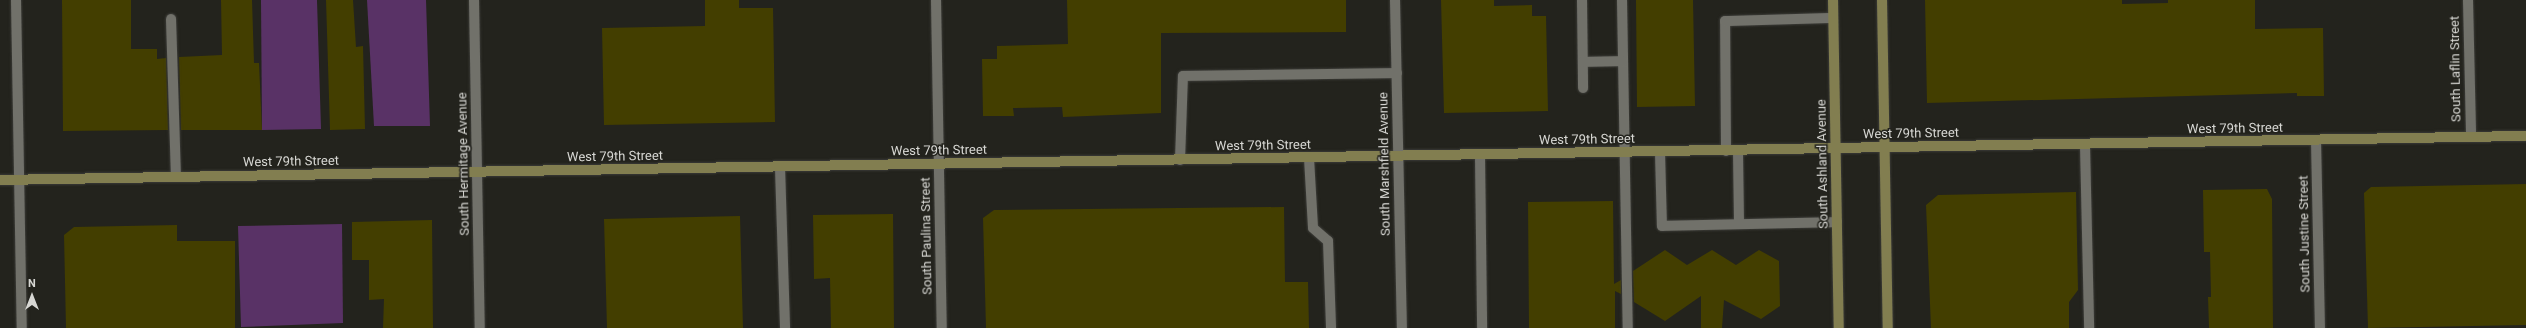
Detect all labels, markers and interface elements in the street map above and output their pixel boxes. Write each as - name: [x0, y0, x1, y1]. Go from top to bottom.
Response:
- street label: South Laflin Street: [2447, 16, 2465, 122]
- street label: South Hermitage Avenue: [455, 92, 473, 236]
- street label: South Marshfield Avenue: [1376, 92, 1394, 236]
- street label: South Ashland Avenue: [1814, 99, 1832, 229]
- street label: West 79th Street: [2187, 120, 2283, 138]
- street label: West 79th Street: [1863, 125, 1959, 143]
- street label: West 79th Street: [1539, 131, 1635, 149]
- street label: West 79th Street: [1215, 137, 1311, 155]
- street label: West 79th Street: [891, 142, 987, 160]
- street label: West 79th Street: [567, 148, 663, 166]
- street label: West 79th Street: [243, 153, 339, 171]
- street label: South Justine Street: [2296, 175, 2314, 293]
- street label: South Paulina Street: [918, 177, 936, 295]
- north arrow: [12, 276, 52, 316]
- text: N: [28, 277, 36, 290]

